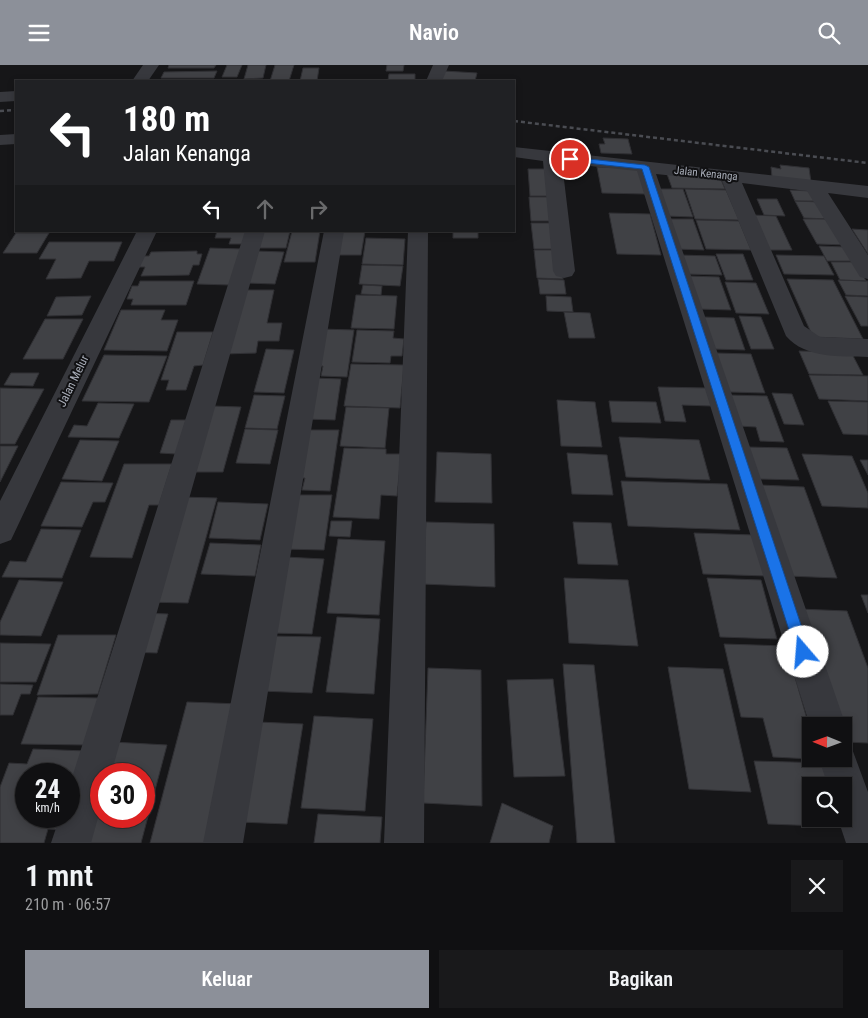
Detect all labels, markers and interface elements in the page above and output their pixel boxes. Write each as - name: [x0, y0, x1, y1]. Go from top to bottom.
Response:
- icon: menu: [25, 19, 53, 47]
- icon: search: [815, 19, 843, 47]
- text: Navio: [409, 20, 459, 45]
- text: 180 m: [123, 99, 210, 140]
- icon: left: [40, 100, 105, 165]
- pin: [549, 138, 591, 180]
- text: Jalan Kenanga: [123, 141, 251, 166]
- icon: arrive: [556, 145, 584, 173]
- street label: Jalan Kenanga: [674, 164, 738, 183]
- icon: left: [198, 195, 226, 223]
- icon: ahead: [251, 195, 279, 223]
- icon: right: [304, 195, 332, 223]
- street label: Jalan Melur: [55, 353, 92, 409]
- position arrow: [776, 625, 828, 677]
- north arrow: [802, 717, 852, 767]
- map controls: [802, 717, 852, 827]
- speed limit sign: 30: [90, 763, 155, 828]
- text: 24: [35, 775, 60, 804]
- button: search: [802, 777, 852, 827]
- text: km/h: [35, 801, 60, 815]
- text: 1 mnt: [25, 858, 93, 893]
- button: close: [791, 860, 843, 912]
- text: 210 m · 06:57: [25, 895, 111, 914]
- button: Keluar: [25, 950, 429, 1008]
- button: Bagikan: [439, 950, 843, 1008]

